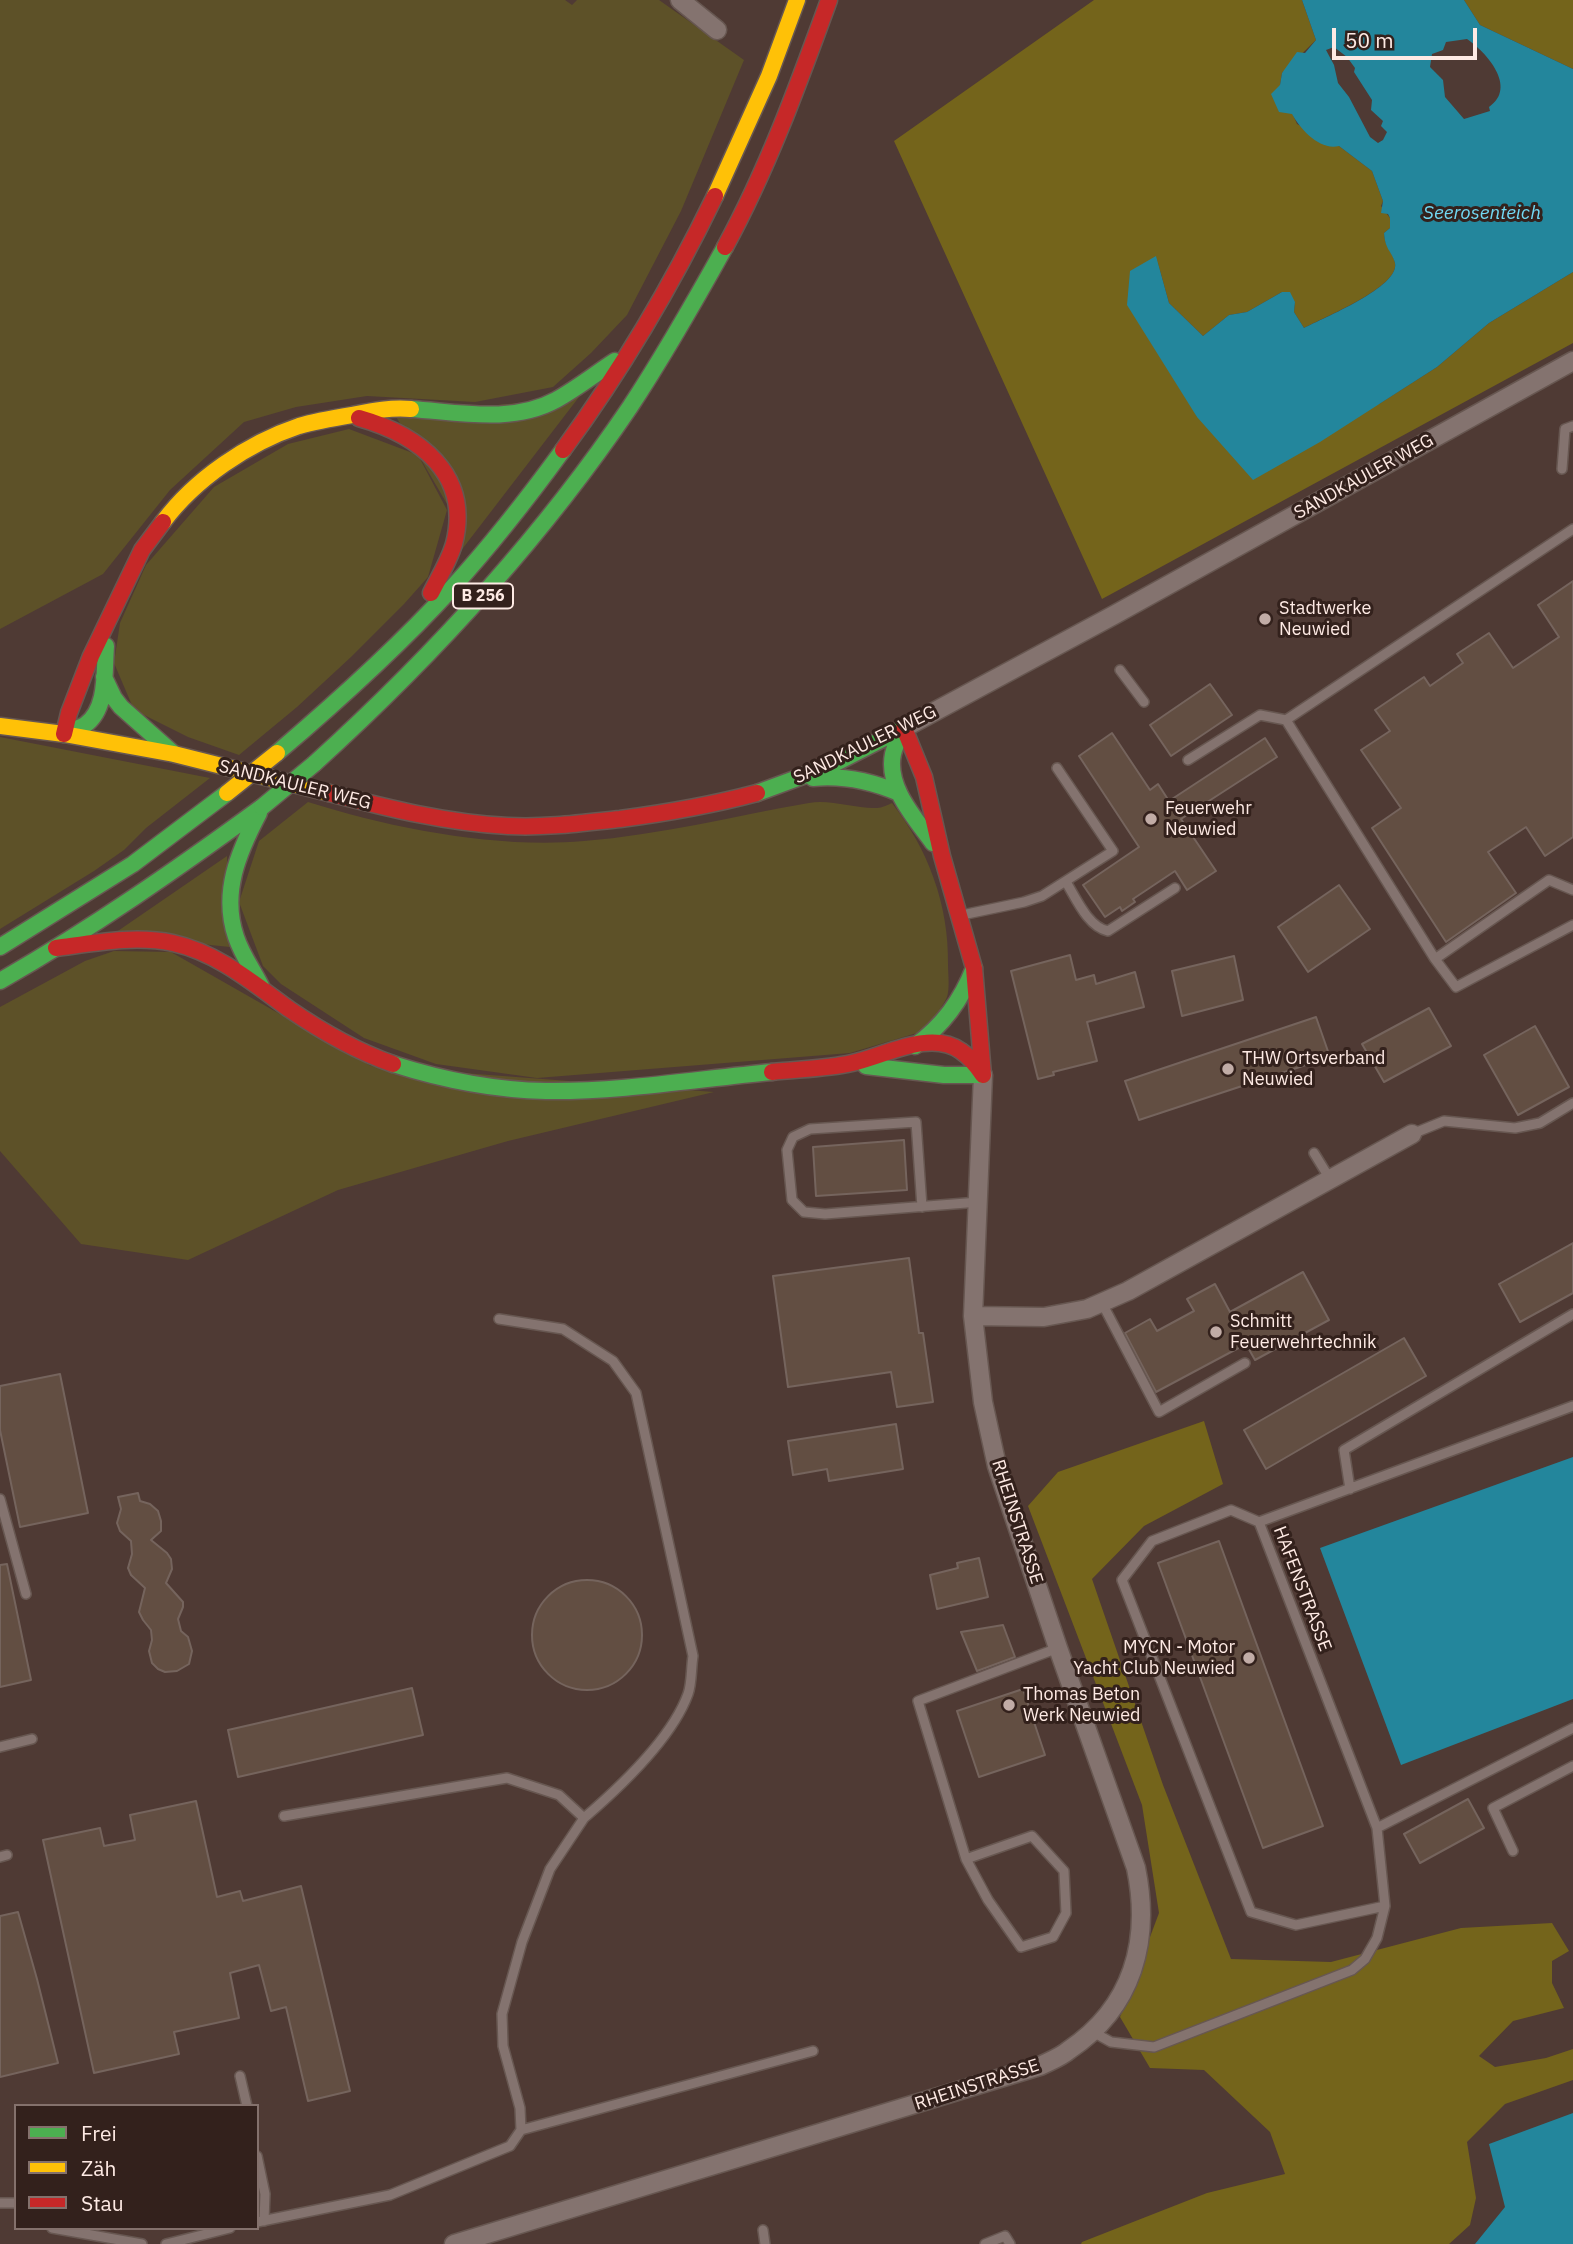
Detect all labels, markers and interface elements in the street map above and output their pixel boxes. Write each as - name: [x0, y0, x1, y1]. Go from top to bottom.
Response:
- scale bar: [1335, 14, 1480, 58]
- text: 50 m: [1345, 26, 1394, 54]
- water label: Seerosenteich: [1423, 203, 1541, 225]
- street label: SANDKAULER WEG: [1291, 430, 1437, 524]
- road number: B 256: [453, 583, 513, 608]
- place label: Stadtwerke Neuwied: [1279, 598, 1371, 640]
- marker: Stadtwerke Neuwied: [1257, 611, 1273, 627]
- street label: SANDKAULER WEG: [790, 701, 940, 789]
- street label: SANDKAULER WEG: [217, 756, 373, 814]
- place label: Feuerwehr Neuwied: [1165, 798, 1252, 840]
- marker: Feuerwehr Neuwied: [1143, 811, 1159, 827]
- place label: THW Ortsverband Neuwied: [1242, 1048, 1385, 1090]
- marker: THW Ortsverband Neuwied: [1220, 1061, 1236, 1077]
- place label: Schmitt Feuerwehrtechnik: [1230, 1311, 1376, 1354]
- marker: Schmitt Feuerwehrtechnik: [1208, 1324, 1224, 1340]
- street label: RHEINSTRASSE: [987, 1457, 1047, 1587]
- street label: HAFENSTRASSE: [1268, 1523, 1336, 1655]
- place label: MYCN - Motor Yacht Club Neuwied: [1073, 1637, 1235, 1680]
- marker: MYCN - Motor Yacht Club Neuwied: [1241, 1650, 1257, 1666]
- place label: Thomas Beton Werk Neuwied: [1023, 1684, 1140, 1726]
- marker: Thomas Beton Werk Neuwied: [1001, 1697, 1017, 1713]
- street label: RHEINSTRASSE: [912, 2055, 1042, 2115]
- legend: [14, 2104, 259, 2230]
- text: Frei: [81, 2119, 117, 2147]
- text: Zäh: [81, 2154, 116, 2182]
- text: Stau: [81, 2189, 124, 2217]

